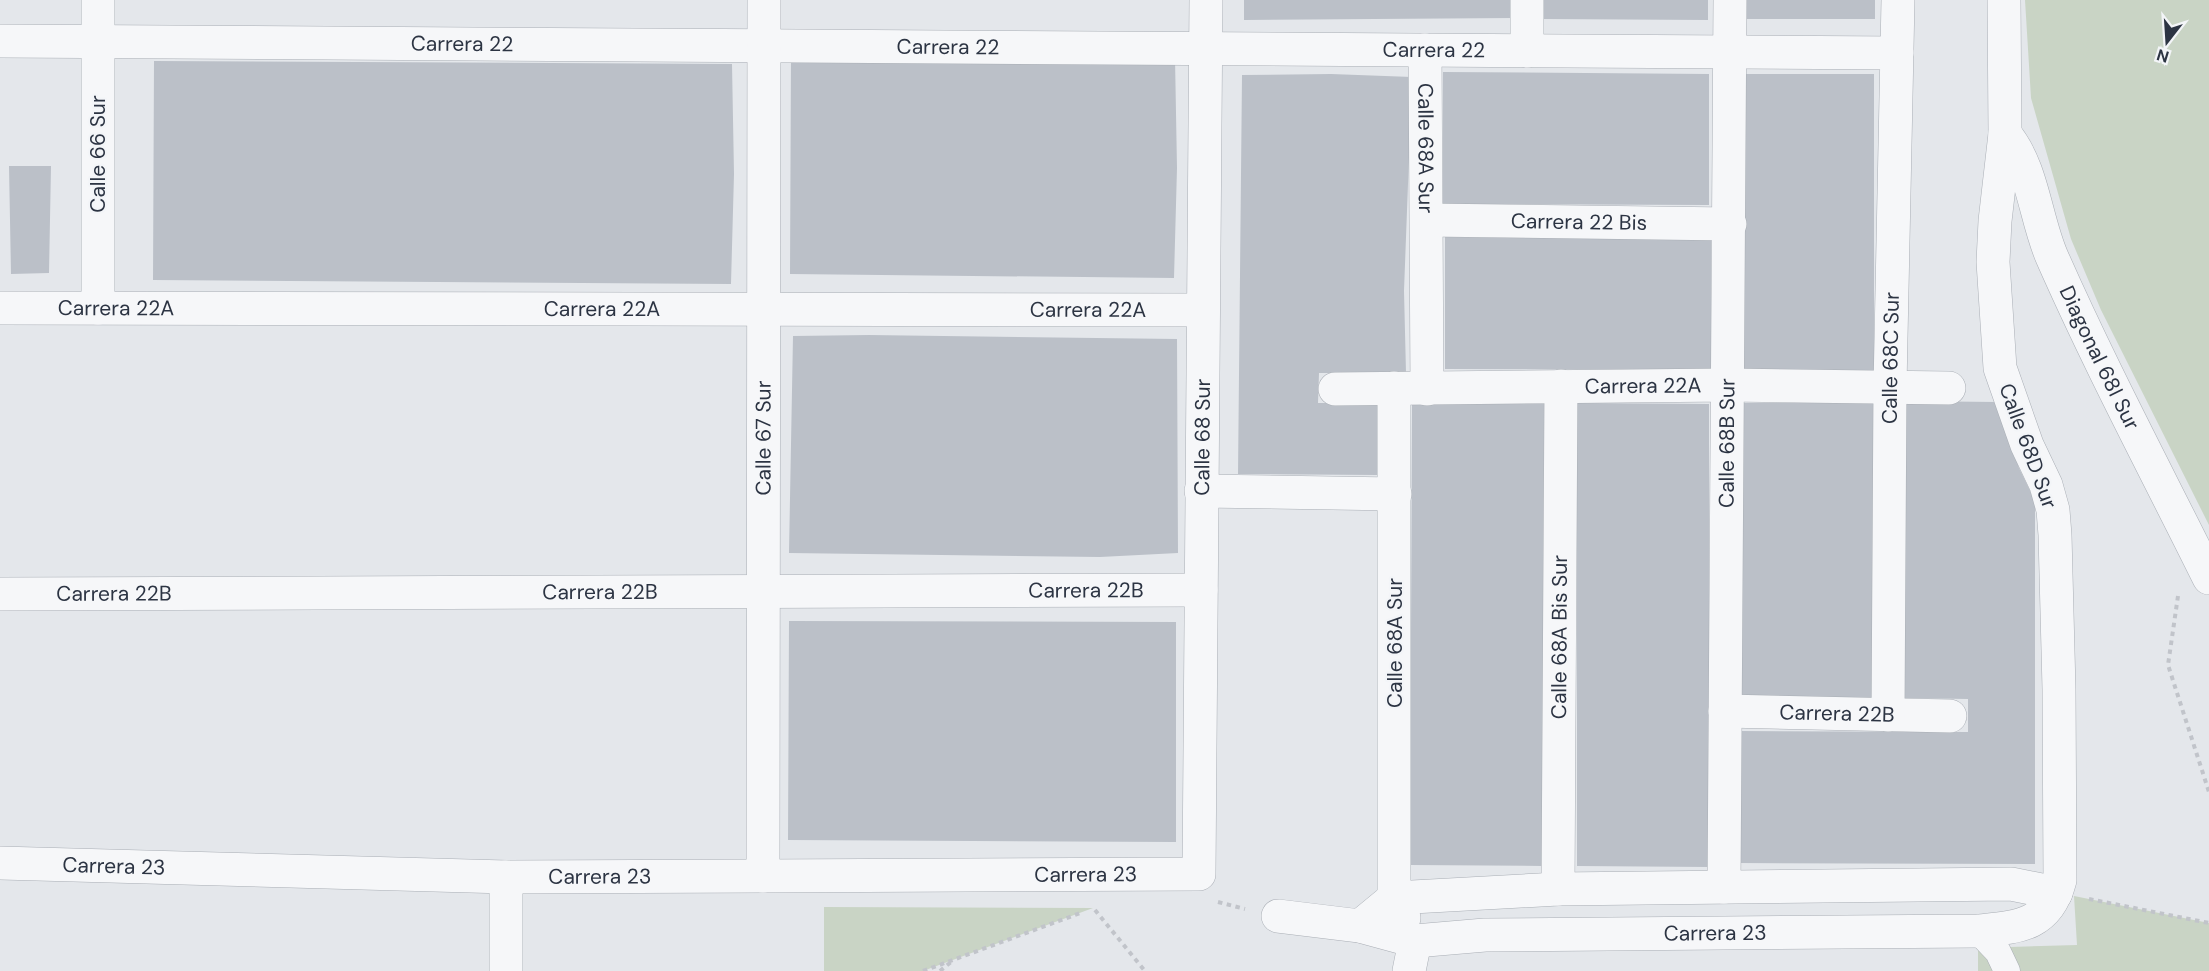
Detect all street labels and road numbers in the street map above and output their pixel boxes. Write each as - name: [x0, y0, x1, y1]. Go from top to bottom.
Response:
- street label: Carrera 22: [411, 30, 513, 58]
- street label: Carrera 22: [897, 33, 999, 61]
- street label: Carrera 22: [1383, 36, 1485, 64]
- street label: Calle 68A Sur: [1411, 83, 1440, 213]
- street label: Calle 66 Sur: [84, 95, 112, 213]
- street label: Carrera 22 Bis: [1511, 207, 1647, 237]
- street label: Diagonal 68I Sur: [2053, 281, 2146, 435]
- street label: Calle 68C Sur: [1876, 291, 1906, 424]
- street label: Carrera 22A: [58, 294, 174, 322]
- street label: Carrera 22A: [544, 295, 660, 323]
- street label: Carrera 22A: [1030, 296, 1146, 324]
- street label: Carrera 22A: [1585, 371, 1701, 400]
- street label: Calle 68 Sur: [1188, 378, 1217, 496]
- street label: Calle 68B Sur: [1713, 378, 1741, 508]
- street label: Calle 67 Sur: [749, 380, 778, 495]
- street label: Calle 68D Sur: [1992, 380, 2064, 513]
- street label: Calle 68A Bis Sur: [1545, 555, 1574, 719]
- street label: Carrera 22B: [1028, 576, 1144, 605]
- street label: Carrera 22B: [542, 578, 658, 606]
- street label: Calle 68A Sur: [1381, 578, 1409, 708]
- street label: Carrera 22B: [56, 579, 172, 608]
- street label: Carrera 22B: [1779, 698, 1895, 729]
- street label: Carrera 23: [62, 851, 166, 882]
- street label: Carrera 23: [1034, 860, 1137, 889]
- street label: Carrera 23: [548, 862, 651, 891]
- street label: Carrera 23: [1664, 919, 1767, 948]

